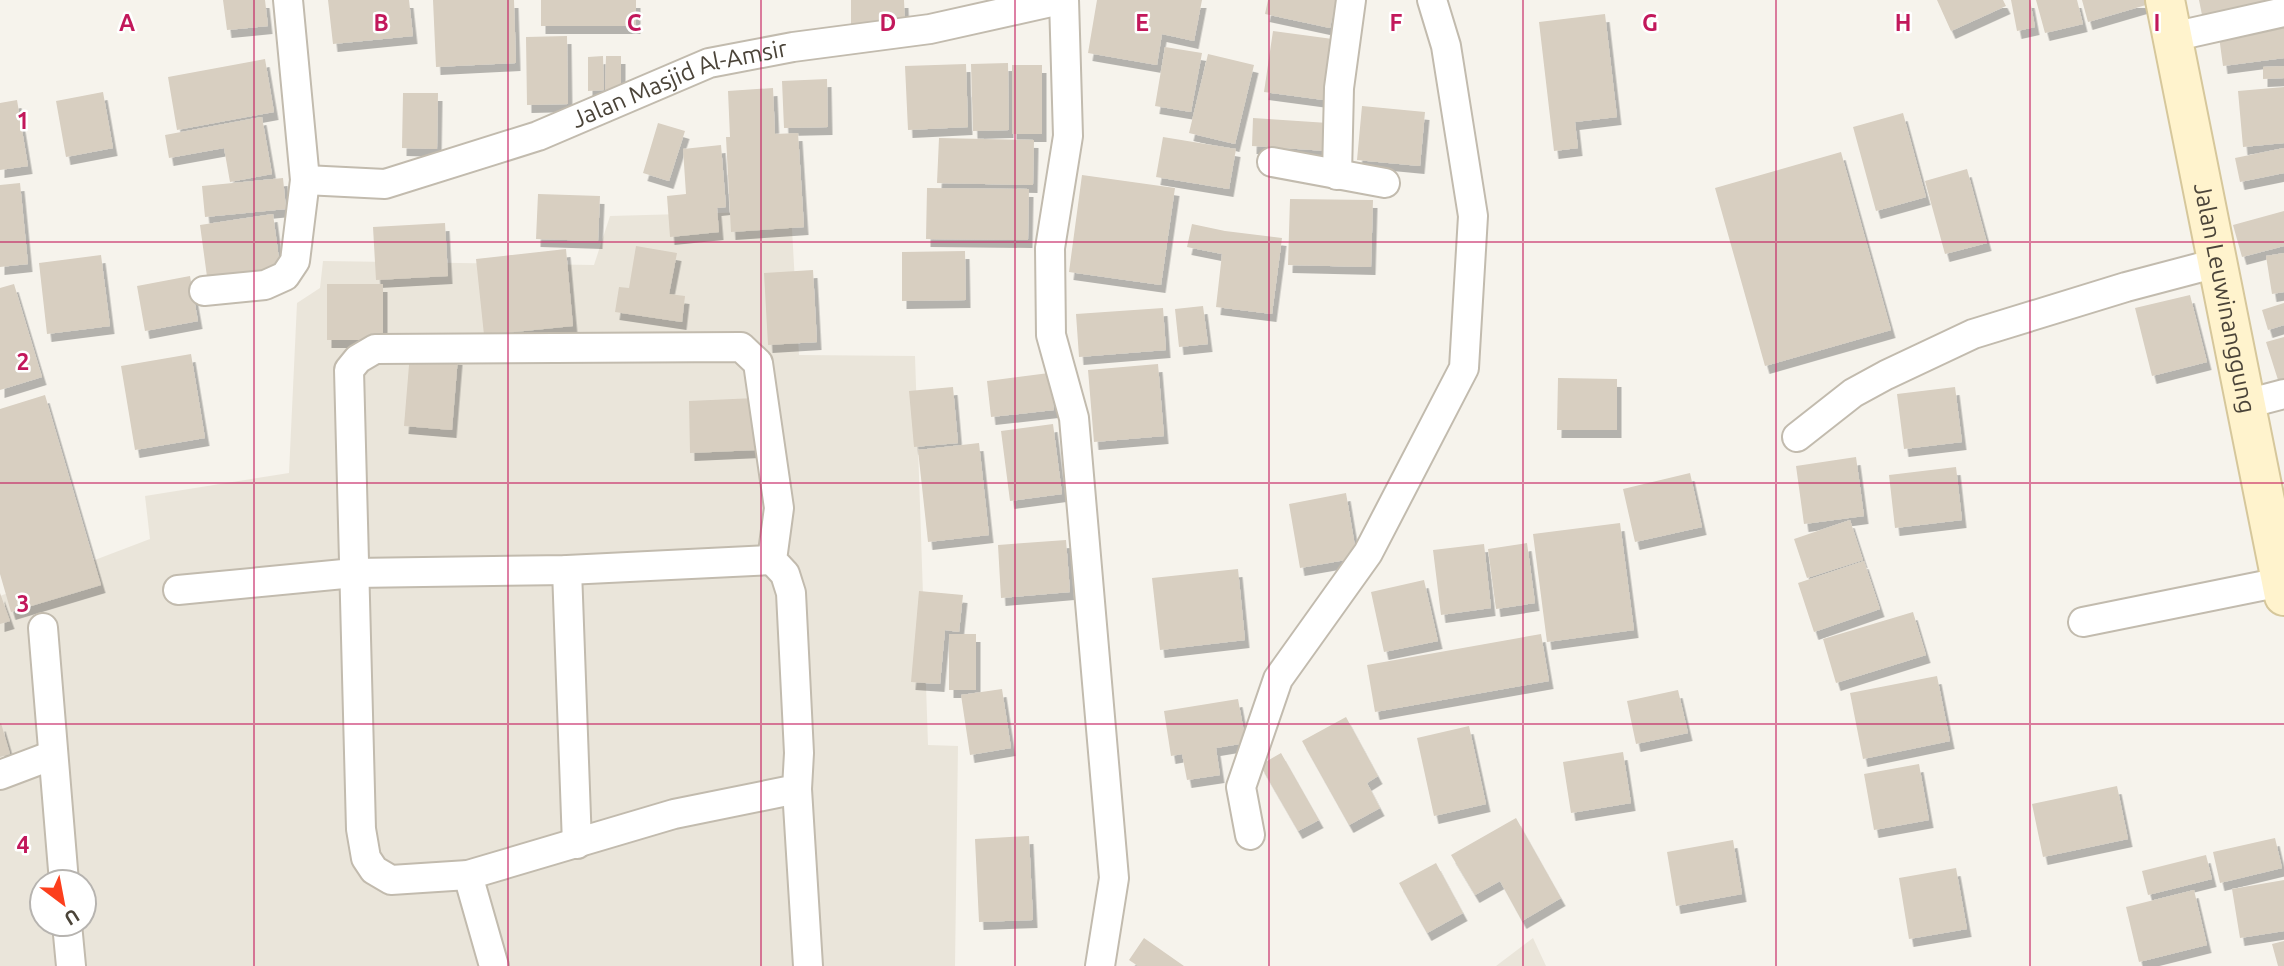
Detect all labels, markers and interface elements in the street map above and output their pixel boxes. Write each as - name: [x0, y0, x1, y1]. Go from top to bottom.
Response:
- text: A: [119, 10, 135, 35]
- text: B: [373, 10, 389, 35]
- text: C: [627, 10, 642, 35]
- text: D: [880, 10, 896, 35]
- text: E: [1135, 10, 1149, 35]
- text: F: [1390, 10, 1403, 35]
- text: G: [1642, 10, 1658, 35]
- text: H: [1895, 10, 1911, 35]
- text: I: [2154, 10, 2160, 35]
- street label: Jalan Masjid Al-Amsir: [567, 34, 789, 133]
- text: 1: [17, 108, 29, 133]
- street label: Jalan Leuwinanggung: [2189, 180, 2261, 416]
- text: 2: [17, 349, 29, 374]
- text: 3: [17, 591, 29, 616]
- text: 4: [17, 832, 30, 857]
- north arrow: [28, 868, 98, 938]
- text: U: [61, 905, 83, 930]

